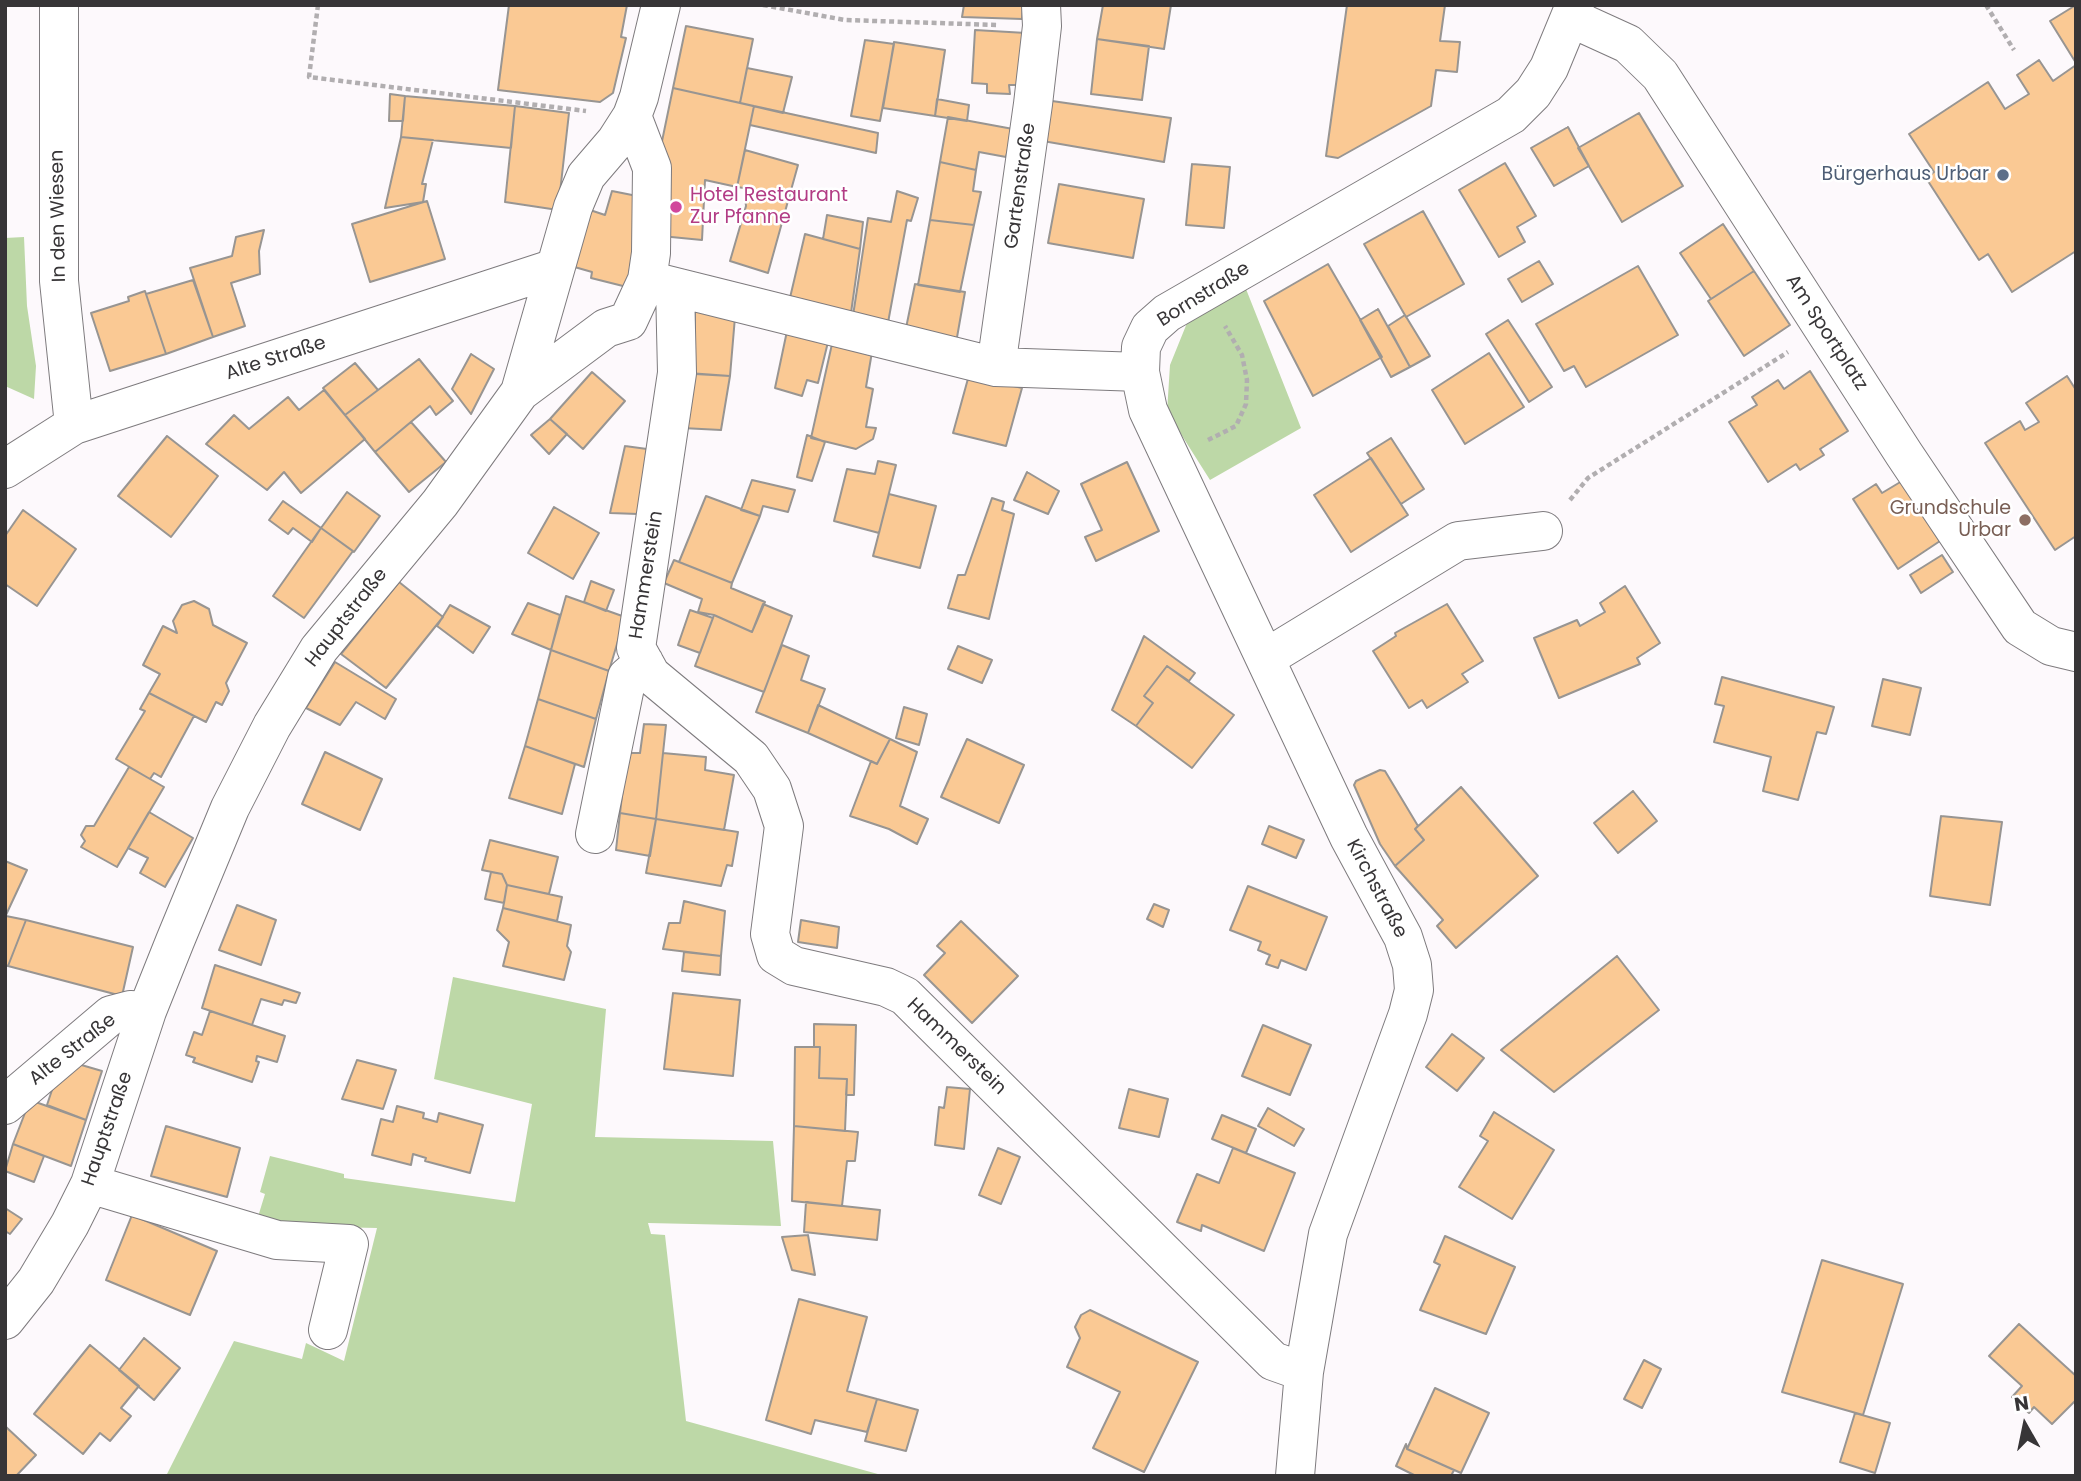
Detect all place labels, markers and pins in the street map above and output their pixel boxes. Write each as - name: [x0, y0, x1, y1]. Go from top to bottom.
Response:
- place label: Bürgerhaus Urbar: [1822, 164, 1989, 186]
- marker: Bürgerhaus Urbar: [1995, 167, 2011, 183]
- place label: Hotel Restaurant Zur Pfanne: [690, 185, 848, 229]
- marker: Hotel Restaurant Zur Pfanne: [668, 199, 684, 215]
- place label: Grundschule Urbar: [1890, 498, 2011, 542]
- marker: Grundschule Urbar: [2017, 512, 2033, 528]

